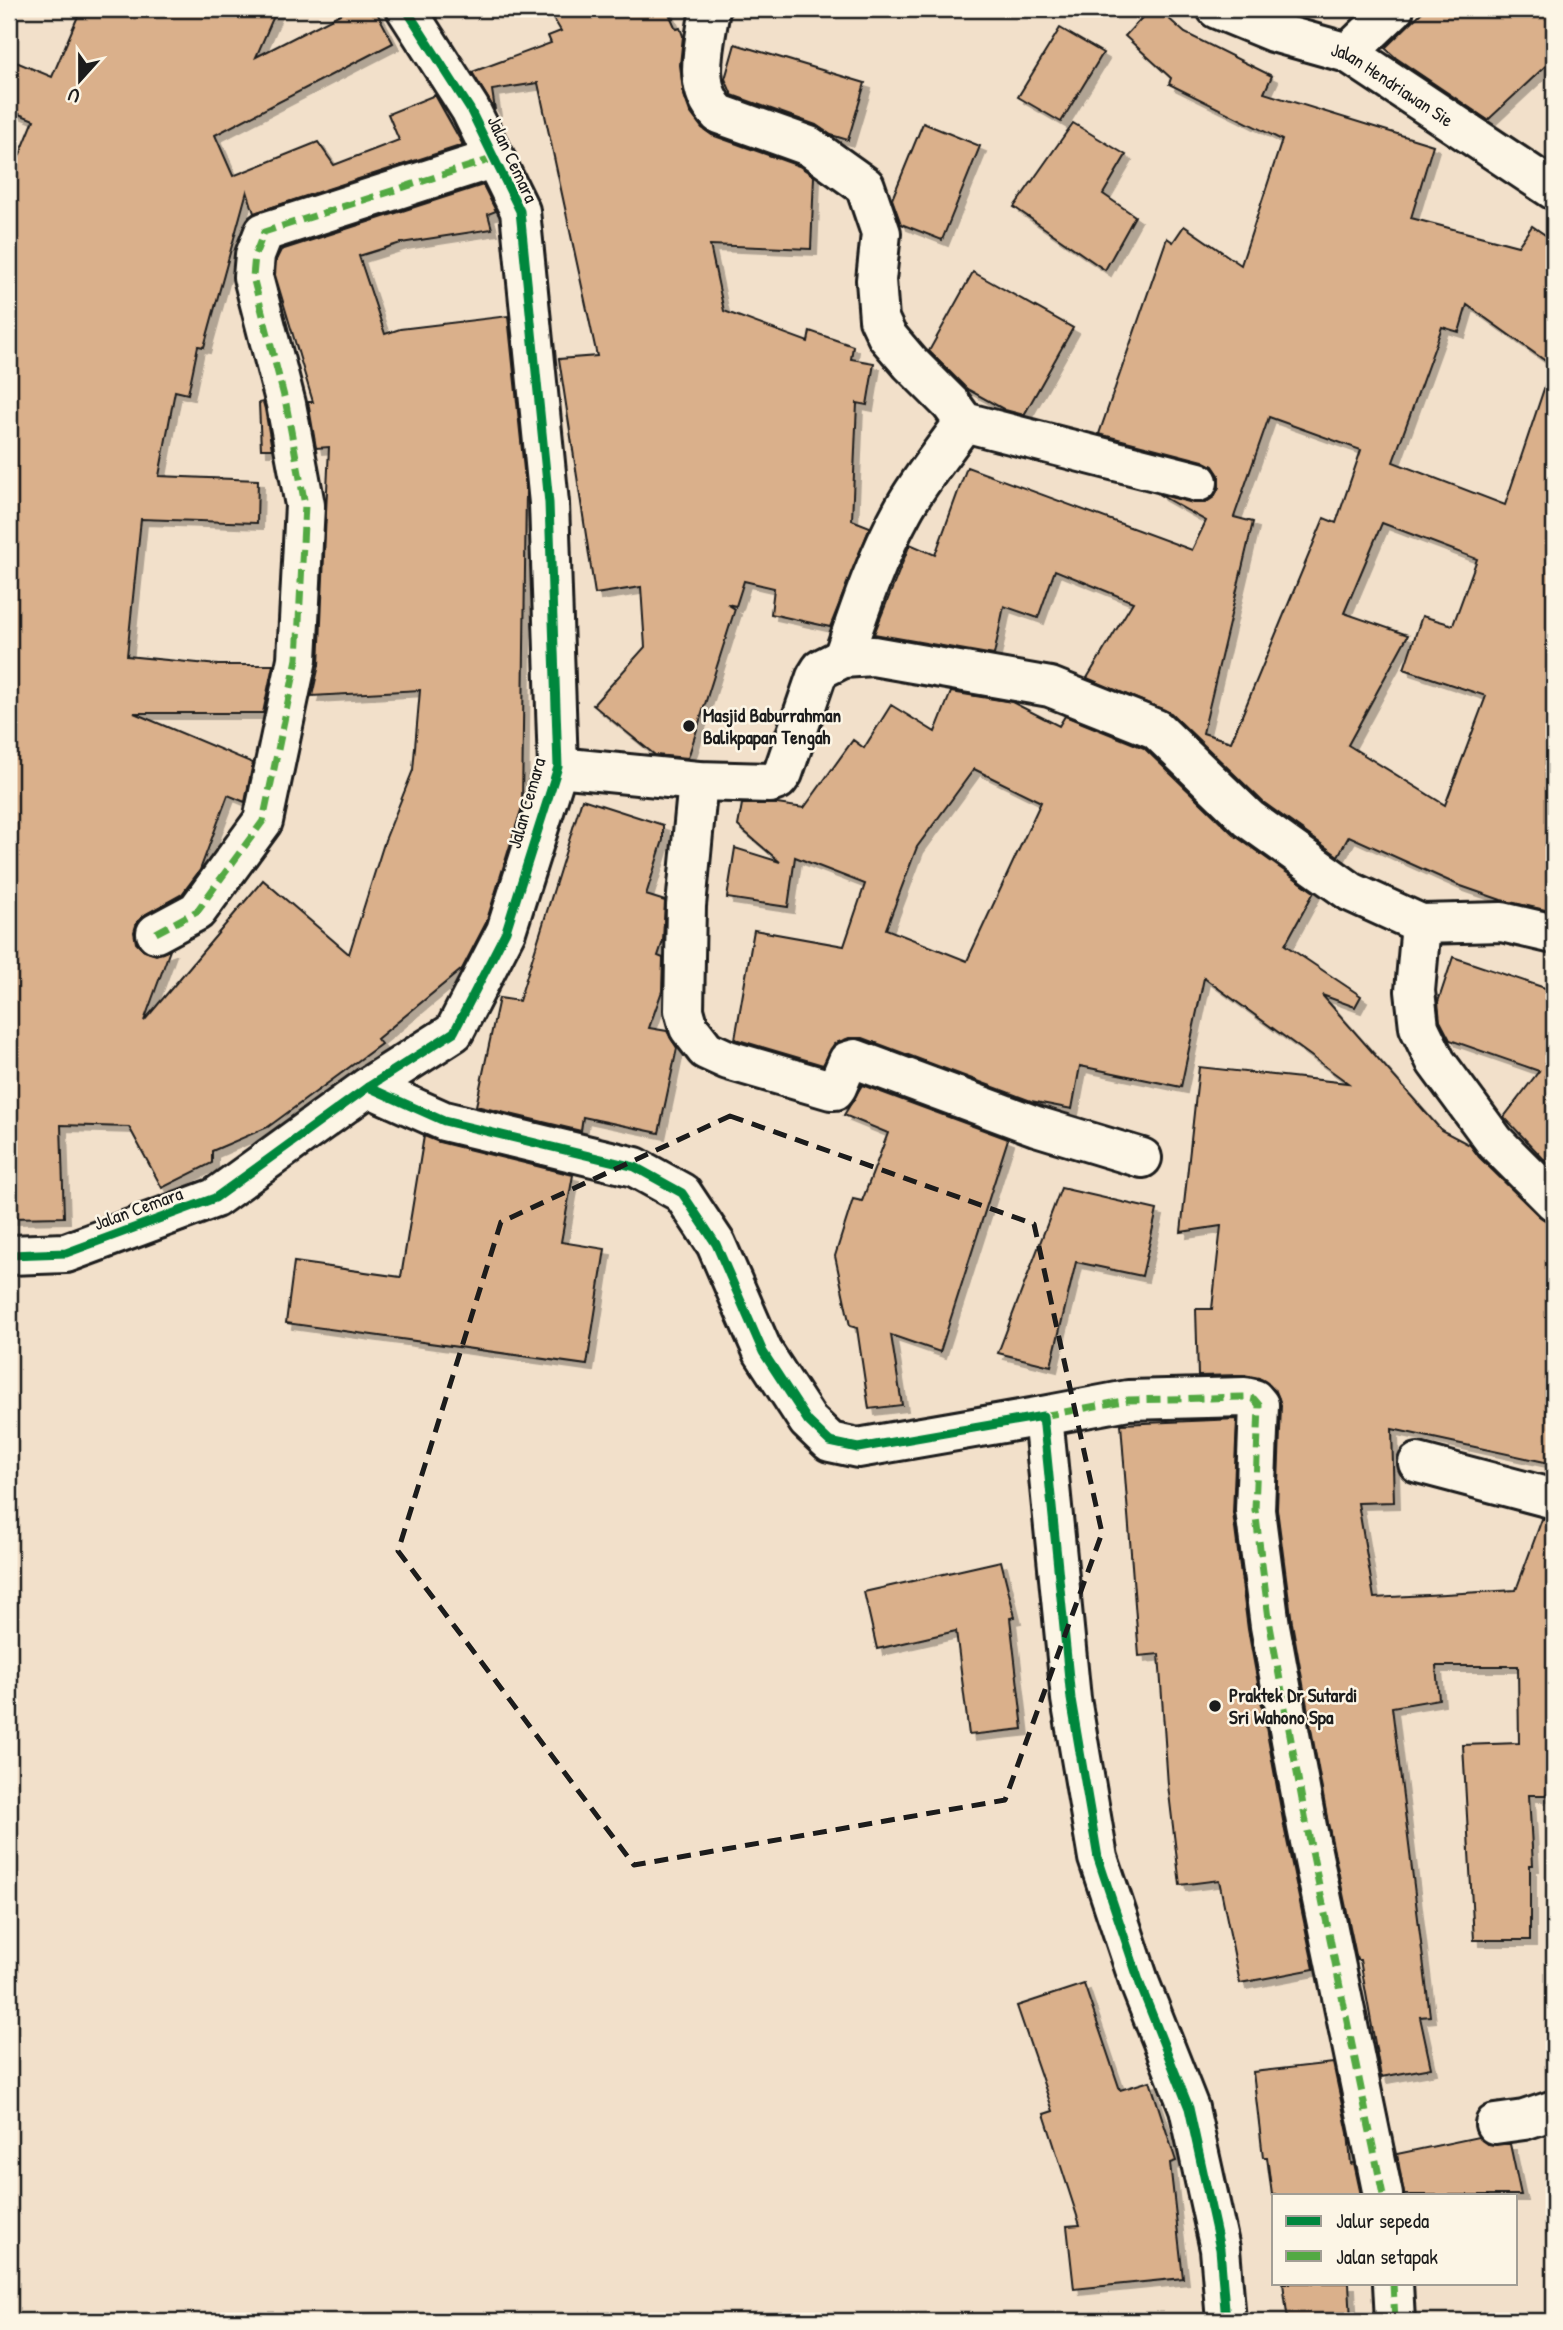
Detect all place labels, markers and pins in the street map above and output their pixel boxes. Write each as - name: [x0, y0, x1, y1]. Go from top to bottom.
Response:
- place label: Masjid Baburrahman Balikpapan Tengah: [703, 702, 842, 751]
- marker: Masjid Baburrahman Balikpapan Tengah: [681, 718, 697, 734]
- place label: Praktek Dr Sutardi Sri Wahono Spa: [1229, 1682, 1357, 1731]
- marker: Praktek Dr Sutardi Sri Wahono Spa: [1207, 1698, 1223, 1714]

